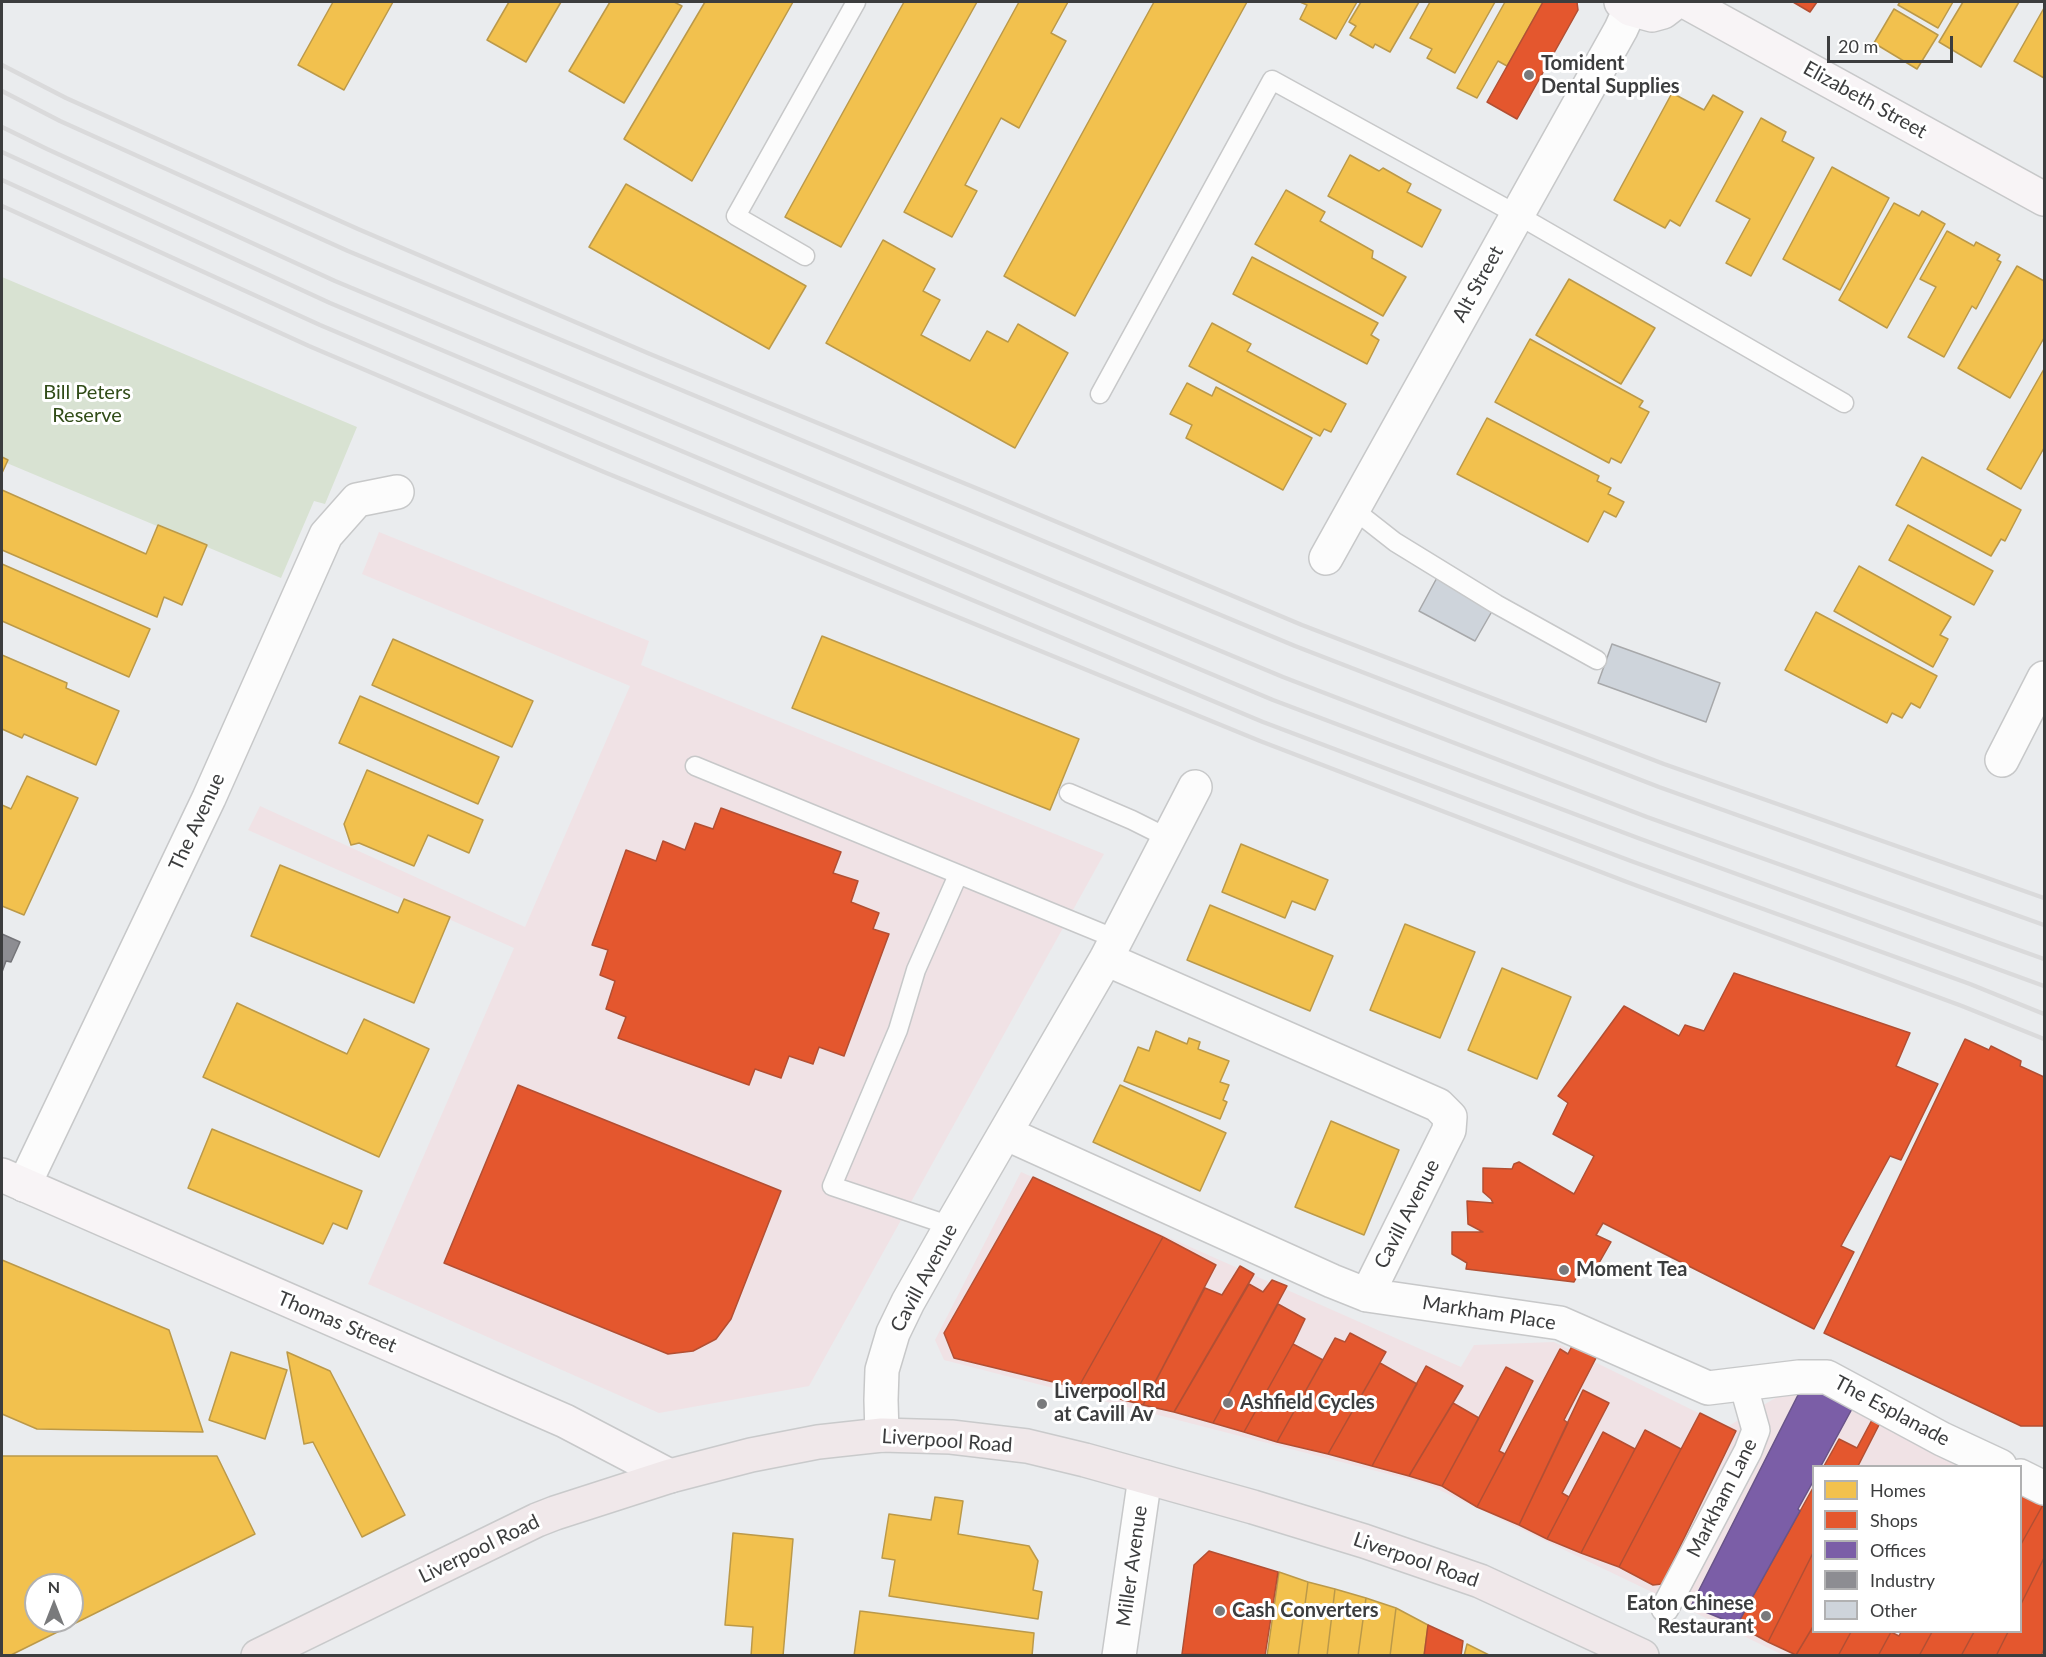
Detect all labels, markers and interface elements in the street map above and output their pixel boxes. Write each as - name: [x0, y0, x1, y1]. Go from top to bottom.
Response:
- scale bar: [1830, 24, 1956, 62]
- text: 20 m: [1838, 35, 1878, 57]
- place label: Tomident Dental Supplies: [1541, 52, 1680, 99]
- street label: Elizabeth Street: [1799, 56, 1931, 144]
- marker: Tomident Dental Supplies: [1522, 68, 1536, 82]
- street label: Alt Street: [1447, 242, 1509, 326]
- park label: Bill Peters Reserve: [43, 381, 131, 428]
- street label: The Avenue: [164, 769, 230, 875]
- street label: Cavill Avenue: [1369, 1156, 1445, 1272]
- street label: Cavill Avenue: [885, 1220, 963, 1336]
- place label: Moment Tea: [1576, 1258, 1687, 1282]
- marker: Moment Tea: [1557, 1263, 1571, 1277]
- street label: Thomas Street: [274, 1286, 400, 1358]
- street label: Markham Place: [1421, 1291, 1557, 1335]
- street label: The Esplanade: [1830, 1371, 1954, 1451]
- place label: Liverpool Rd at Cavill Av: [1054, 1380, 1166, 1427]
- place label: Ashfield Cycles: [1240, 1391, 1375, 1415]
- marker: Ashfield Cycles: [1221, 1396, 1235, 1410]
- marker: Liverpool Rd at Cavill Av: [1035, 1397, 1049, 1411]
- street label: Liverpool Road: [881, 1424, 1013, 1458]
- street label: Markham Lane: [1682, 1435, 1762, 1561]
- legend: [1812, 1465, 2022, 1633]
- text: Homes: [1870, 1479, 1926, 1501]
- street label: Miller Avenue: [1112, 1504, 1152, 1628]
- street label: Liverpool Road: [415, 1509, 543, 1589]
- text: Shops: [1870, 1509, 1918, 1531]
- street label: Liverpool Road: [1350, 1527, 1482, 1593]
- text: Offices: [1870, 1539, 1926, 1561]
- text: Industry: [1870, 1569, 1935, 1591]
- north arrow: [24, 1573, 84, 1633]
- text: N: [48, 1577, 60, 1596]
- place label: Eaton Chinese Restaurant: [1627, 1592, 1754, 1639]
- place label: Cash Converters: [1232, 1599, 1379, 1623]
- text: Other: [1870, 1599, 1917, 1621]
- marker: Cash Converters: [1213, 1604, 1227, 1618]
- marker: Eaton Chinese Restaurant: [1759, 1609, 1773, 1623]

